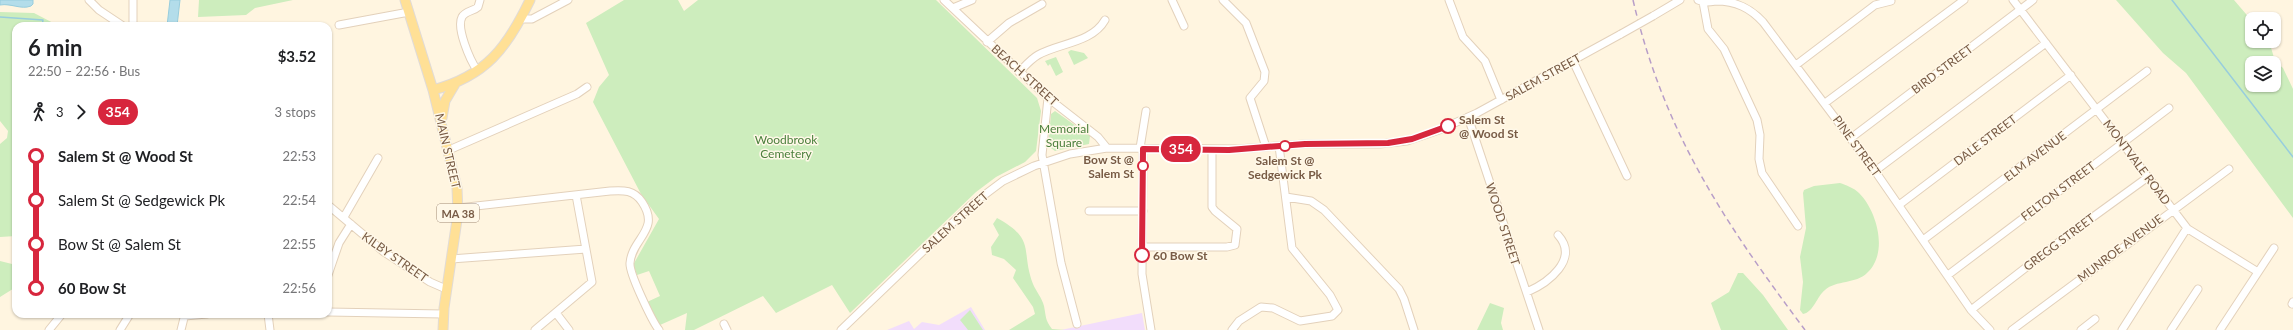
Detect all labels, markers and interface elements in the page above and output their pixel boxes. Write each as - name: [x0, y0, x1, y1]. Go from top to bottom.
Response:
- map controls: [2245, 12, 2281, 92]
- button: locate: [2245, 12, 2281, 48]
- text: 6 min: [28, 34, 83, 61]
- street label: BEACH STREET: [988, 41, 1062, 109]
- street label: BIRD STREET: [1908, 41, 1976, 97]
- text: $3.52: [278, 47, 316, 65]
- street label: SALEM STREET: [1503, 50, 1583, 104]
- button: layers: [2245, 56, 2281, 92]
- text: 22:50 – 22:56 · Bus: [28, 63, 140, 79]
- icon: walk: [28, 101, 50, 123]
- icon: forward: [70, 101, 92, 123]
- text: 354: [106, 103, 130, 120]
- text: 3: [56, 104, 64, 120]
- text: 3 stops: [275, 104, 316, 120]
- street label: DALE STREET: [1950, 111, 2020, 169]
- street label: MAIN STREET: [432, 112, 464, 190]
- place label: Salem St @ Wood St: [1459, 112, 1519, 141]
- street label: PINE STREET: [1830, 113, 1884, 179]
- street label: MONTVALE ROAD: [2100, 116, 2174, 208]
- marker: Salem St @ Wood St: [1440, 118, 1456, 134]
- park label: Memorial Square: [1039, 121, 1089, 150]
- street label: ELM AVENUE: [2001, 128, 2069, 184]
- park label: Woodbrook Cemetery: [755, 132, 818, 161]
- line badge: 354: [1158, 136, 1204, 162]
- text: 354: [1169, 140, 1193, 157]
- marker: Salem St @ Sedgewick Pk: [1279, 140, 1291, 152]
- text: Salem St @ Wood St: [58, 147, 193, 165]
- text: 22:53: [283, 148, 316, 164]
- place label: Bow St @ Salem St: [1083, 152, 1135, 181]
- place label: Salem St @ Sedgewick Pk: [1248, 153, 1323, 182]
- street label: FELTON STREET: [2018, 158, 2098, 224]
- marker: Bow St @ Salem St: [1137, 160, 1149, 172]
- street label: WOOD STREET: [1483, 181, 1523, 267]
- street label: SALEM STREET: [919, 188, 991, 256]
- text: Salem St @ Sedgewick Pk: [58, 191, 225, 209]
- text: 22:54: [283, 192, 316, 208]
- road number: MA 38: [437, 204, 479, 222]
- street label: GREGG STREET: [2020, 210, 2098, 274]
- street label: MUNROE AVENUE: [2074, 211, 2166, 285]
- street label: KILBY STREET: [359, 229, 431, 285]
- text: Bow St @ Salem St: [58, 235, 181, 253]
- text: 22:55: [283, 236, 316, 252]
- marker: 60 Bow St: [1134, 247, 1150, 263]
- place label: 60 Bow St: [1153, 248, 1208, 263]
- text: 60 Bow St: [58, 279, 126, 297]
- text: 22:56: [283, 280, 316, 296]

